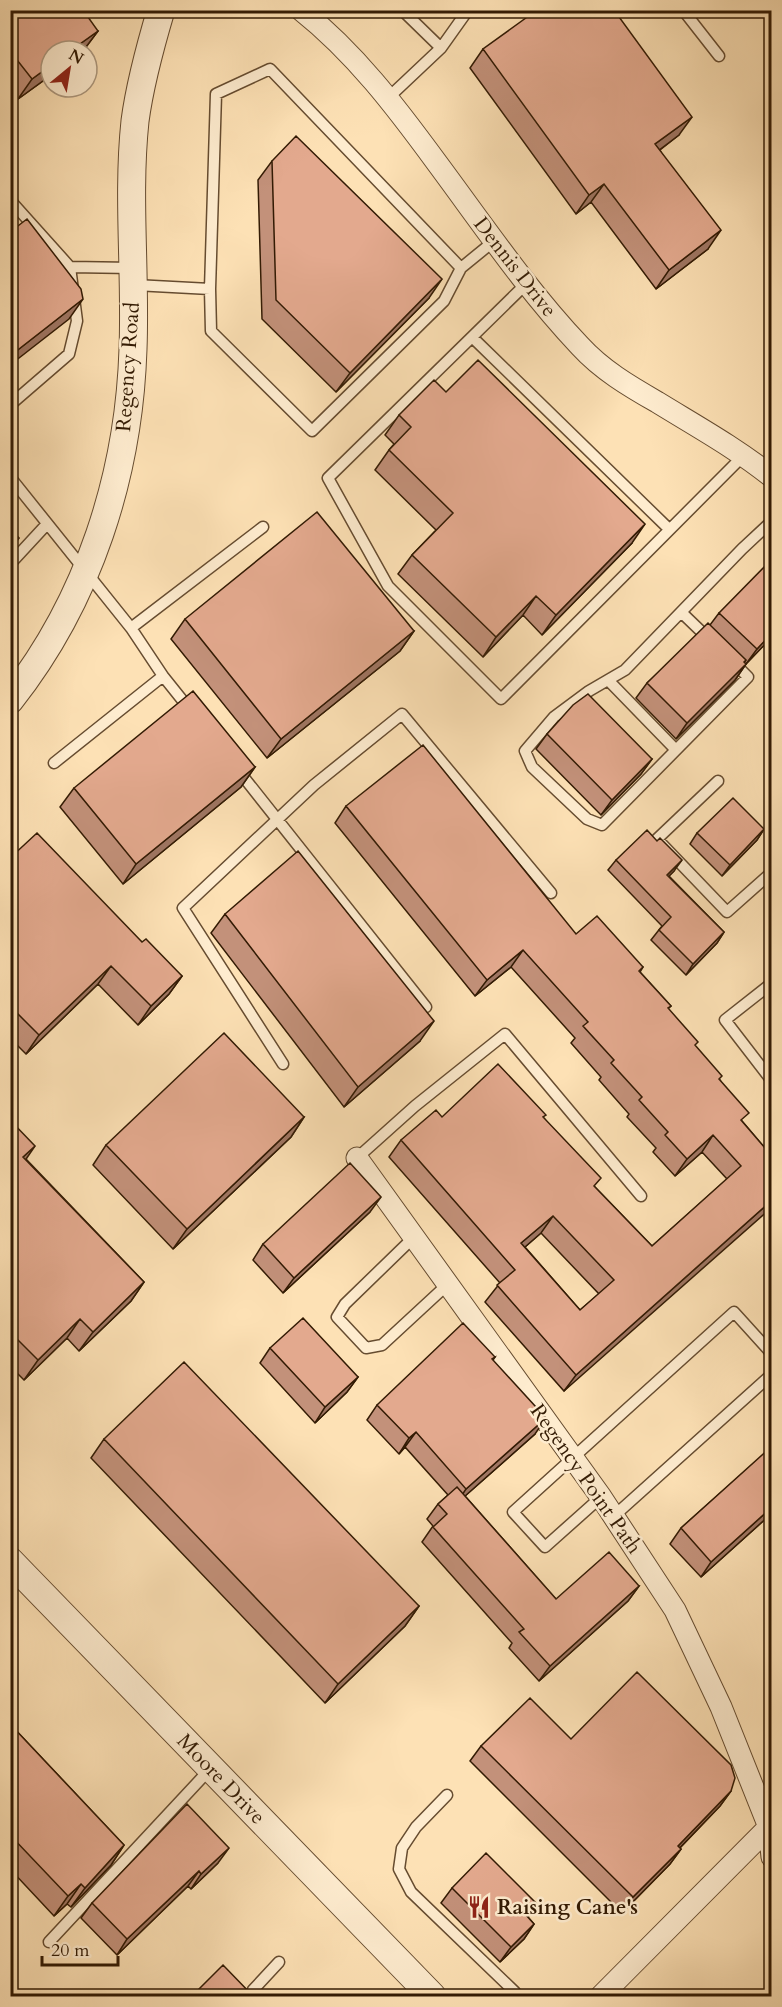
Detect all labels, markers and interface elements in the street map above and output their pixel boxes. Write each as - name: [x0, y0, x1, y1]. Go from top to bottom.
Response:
- north arrow: [39, 39, 99, 99]
- text: N: [64, 44, 88, 70]
- street label: Dennis Drive: [467, 211, 563, 323]
- street label: Regency Road: [109, 301, 147, 433]
- street label: Regency Point Path: [523, 1398, 649, 1560]
- street label: Moore Drive: [170, 1727, 272, 1831]
- place label: Raising Cane's: [497, 1893, 638, 1922]
- restaurant icon: Raising Cane's: [466, 1894, 492, 1920]
- scale bar: [42, 1929, 118, 1967]
- text: 20 m: [51, 1938, 90, 1963]

